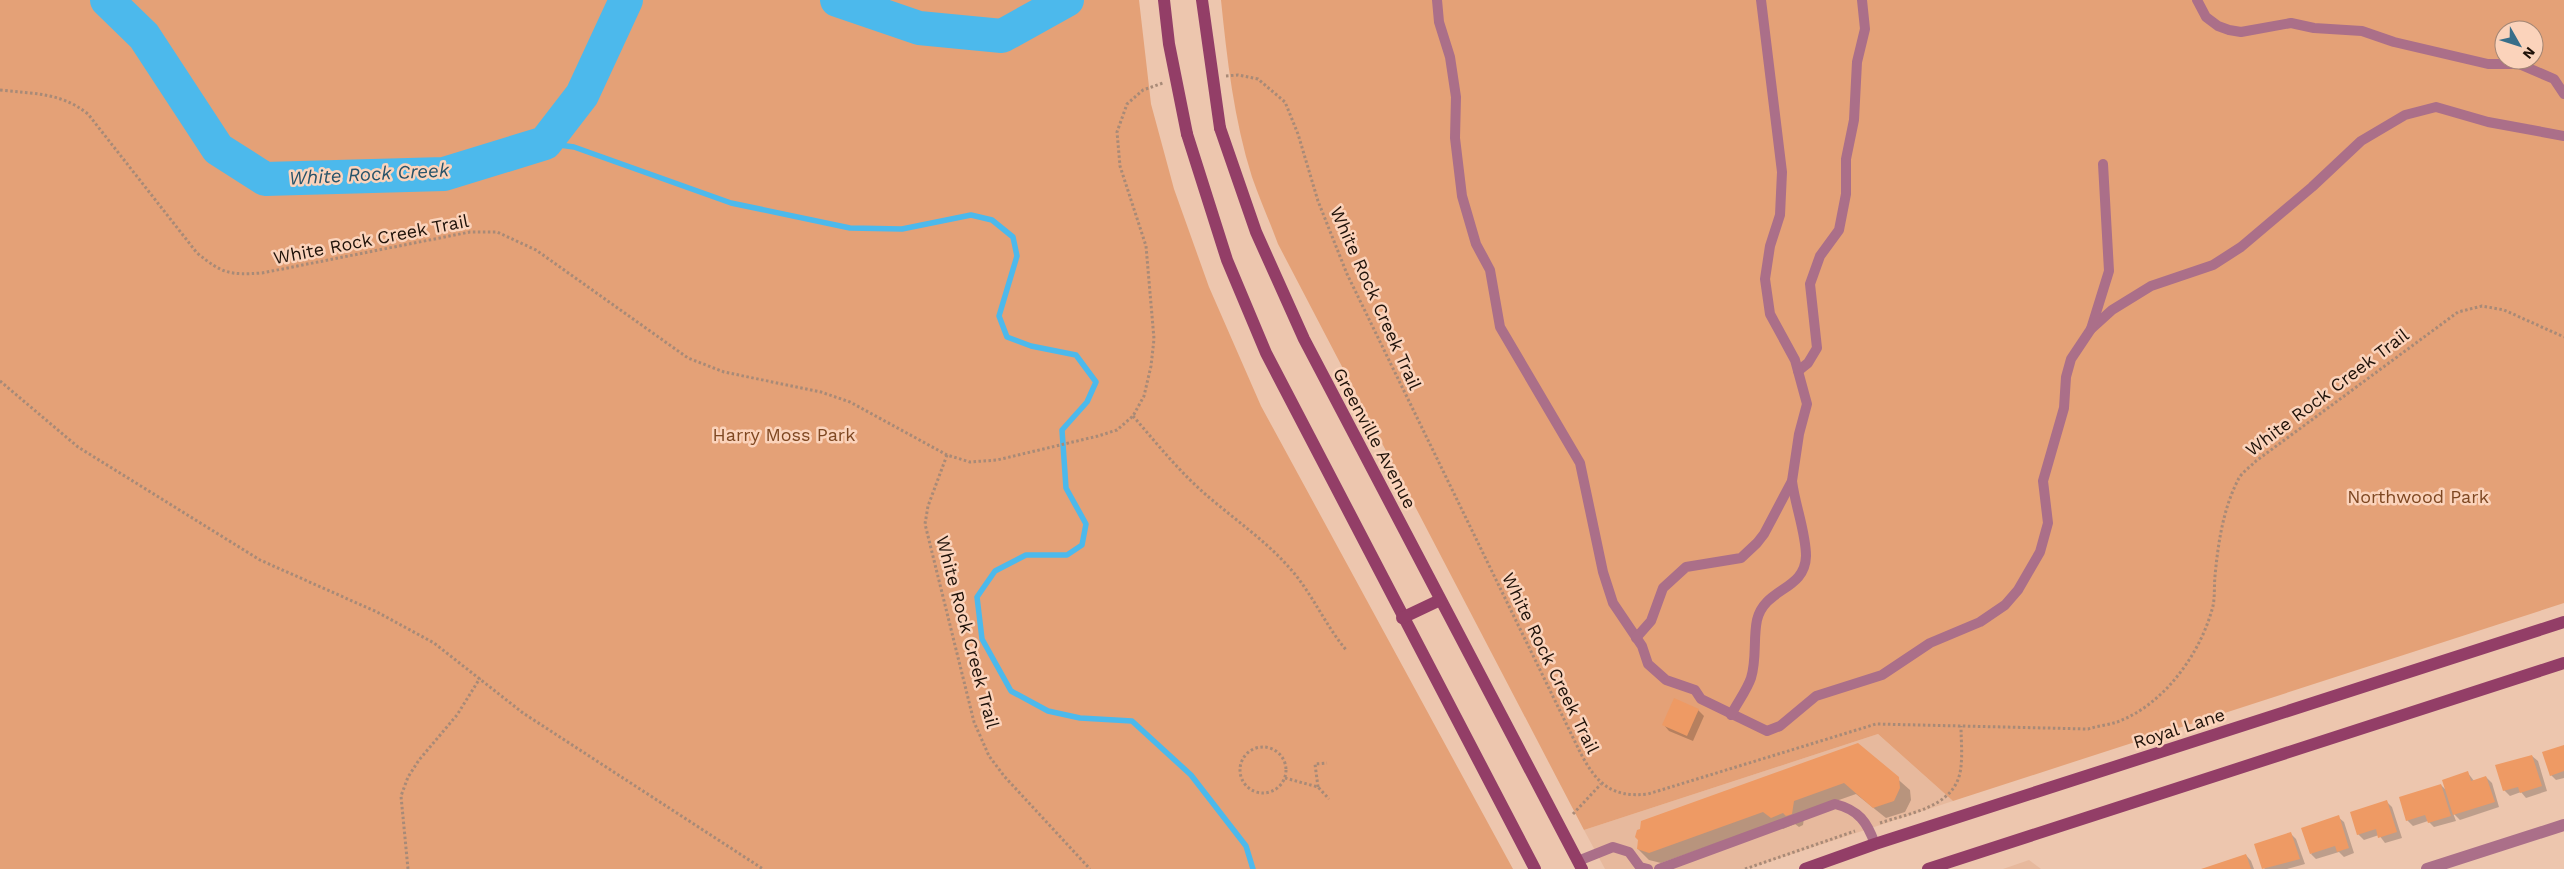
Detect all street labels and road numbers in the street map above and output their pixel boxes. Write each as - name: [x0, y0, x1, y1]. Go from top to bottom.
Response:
- street label: White Rock Creek Trail: [1326, 203, 1426, 393]
- street label: White Rock Creek Trail: [272, 210, 471, 268]
- street label: White Rock Creek Trail: [2241, 324, 2413, 460]
- street label: Greenville Avenue: [1329, 364, 1421, 512]
- street label: White Rock Creek Trail: [932, 533, 1004, 731]
- street label: White Rock Creek Trail: [1498, 569, 1604, 757]
- street label: Royal Lane: [2131, 703, 2227, 753]

